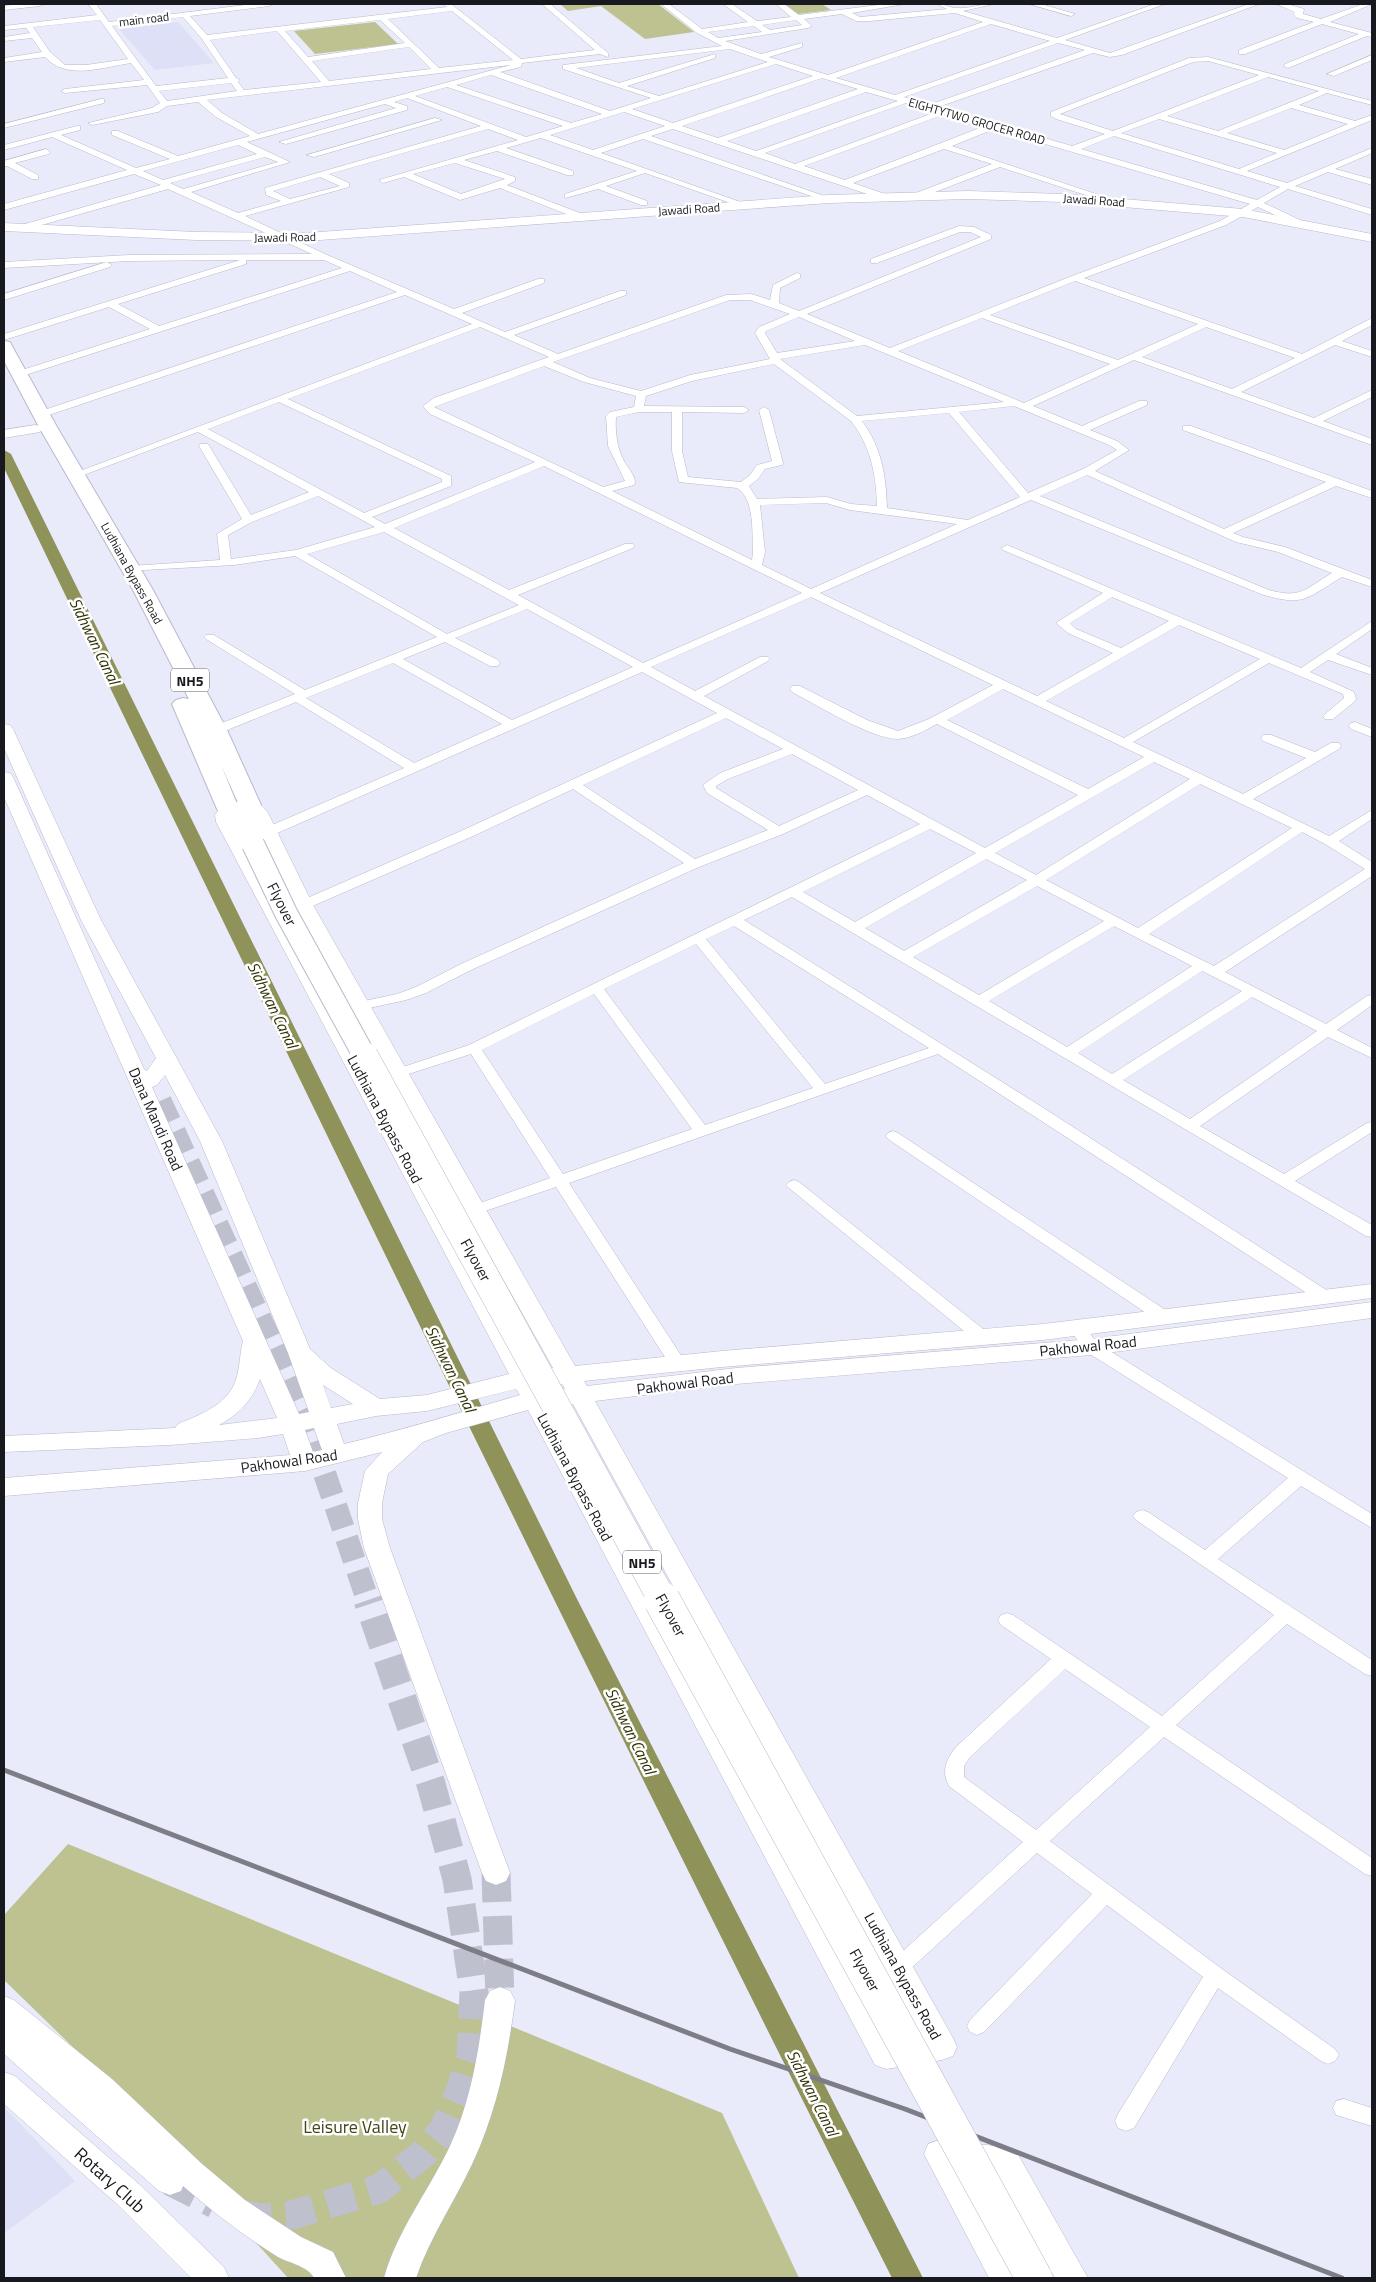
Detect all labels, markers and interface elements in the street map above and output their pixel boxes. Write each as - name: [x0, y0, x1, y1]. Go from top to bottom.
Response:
- street label: main road: [118, 6, 170, 32]
- street label: EIGHTYTWO GROCER ROAD: [906, 92, 1048, 150]
- street label: Jawadi Road: [1062, 188, 1126, 212]
- street label: Jawadi Road: [657, 197, 721, 221]
- street label: Jawadi Road: [254, 227, 316, 247]
- street label: Ludhiana Bypass Road: [96, 519, 168, 627]
- water label: Sidhwan Canal: [64, 594, 127, 690]
- road number: NH5: [171, 668, 209, 692]
- street label: Flyover: [261, 878, 303, 930]
- water label: Sidhwan Canal: [242, 958, 305, 1054]
- street label: Ludhiana Bypass Road: [341, 1051, 429, 1187]
- street label: Dana Mandi Road: [123, 1064, 189, 1174]
- street label: Flyover: [455, 1234, 497, 1286]
- water label: Sidhwan Canal: [420, 1322, 483, 1418]
- street label: Pakhowal Road: [1038, 1329, 1138, 1363]
- street label: Pakhowal Road: [635, 1366, 735, 1400]
- street label: Ludhiana Bypass Road: [531, 1409, 619, 1545]
- street label: Pakhowal Road: [239, 1443, 339, 1479]
- road number: NH5: [623, 1550, 661, 1574]
- street label: Flyover: [650, 1589, 692, 1641]
- water label: Sidhwan Canal: [600, 1684, 663, 1780]
- street label: Ludhiana Bypass Road: [858, 1908, 948, 2044]
- street label: Flyover: [844, 1944, 886, 1996]
- water label: Sidhwan Canal: [781, 2046, 846, 2141]
- park label: Leisure Valley: [303, 2113, 407, 2140]
- street label: Rotary Club: [68, 2141, 152, 2219]

